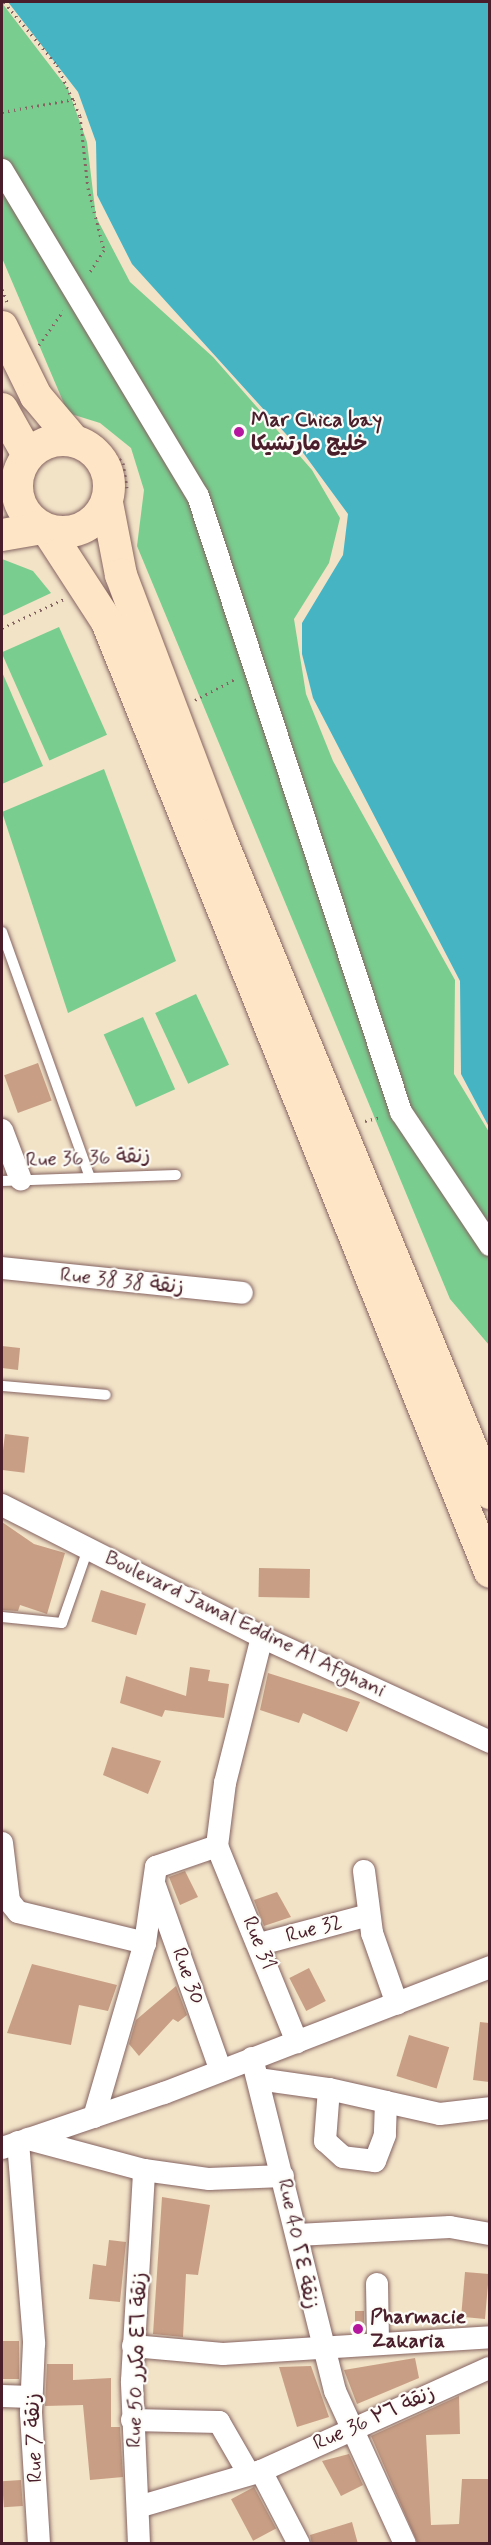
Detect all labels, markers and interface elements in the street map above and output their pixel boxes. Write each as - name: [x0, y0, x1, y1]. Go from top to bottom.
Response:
- place label: Mar Chica bay خليج مارتشيكا: [251, 407, 381, 457]
- marker: Mar Chica bay خليج مارتشيكا: [232, 425, 246, 439]
- street label: Rue 36 زنقة 36: [25, 1143, 151, 1173]
- street label: Rue 38 زنقة 38: [59, 1262, 185, 1300]
- street label: Boulevard Jamal Eddine Al Afghani: [98, 1544, 392, 1704]
- street label: Rue 32: [283, 1909, 345, 1949]
- street label: Rue 31: [237, 1913, 281, 1973]
- street label: Rue 30: [166, 1944, 210, 2008]
- street label: Rue 40 زنقة ٢٤: [272, 2176, 324, 2312]
- street label: Rue 50 زنقة ٤٦ مكرر: [121, 2272, 153, 2448]
- place label: Pharmacie Zakaria: [370, 2304, 466, 2354]
- marker: Pharmacie Zakaria: [351, 2322, 365, 2336]
- street label: Rue 36 زنقة ٣٦: [309, 2380, 439, 2456]
- street label: Rue 7 زنقة: [20, 2393, 48, 2483]

